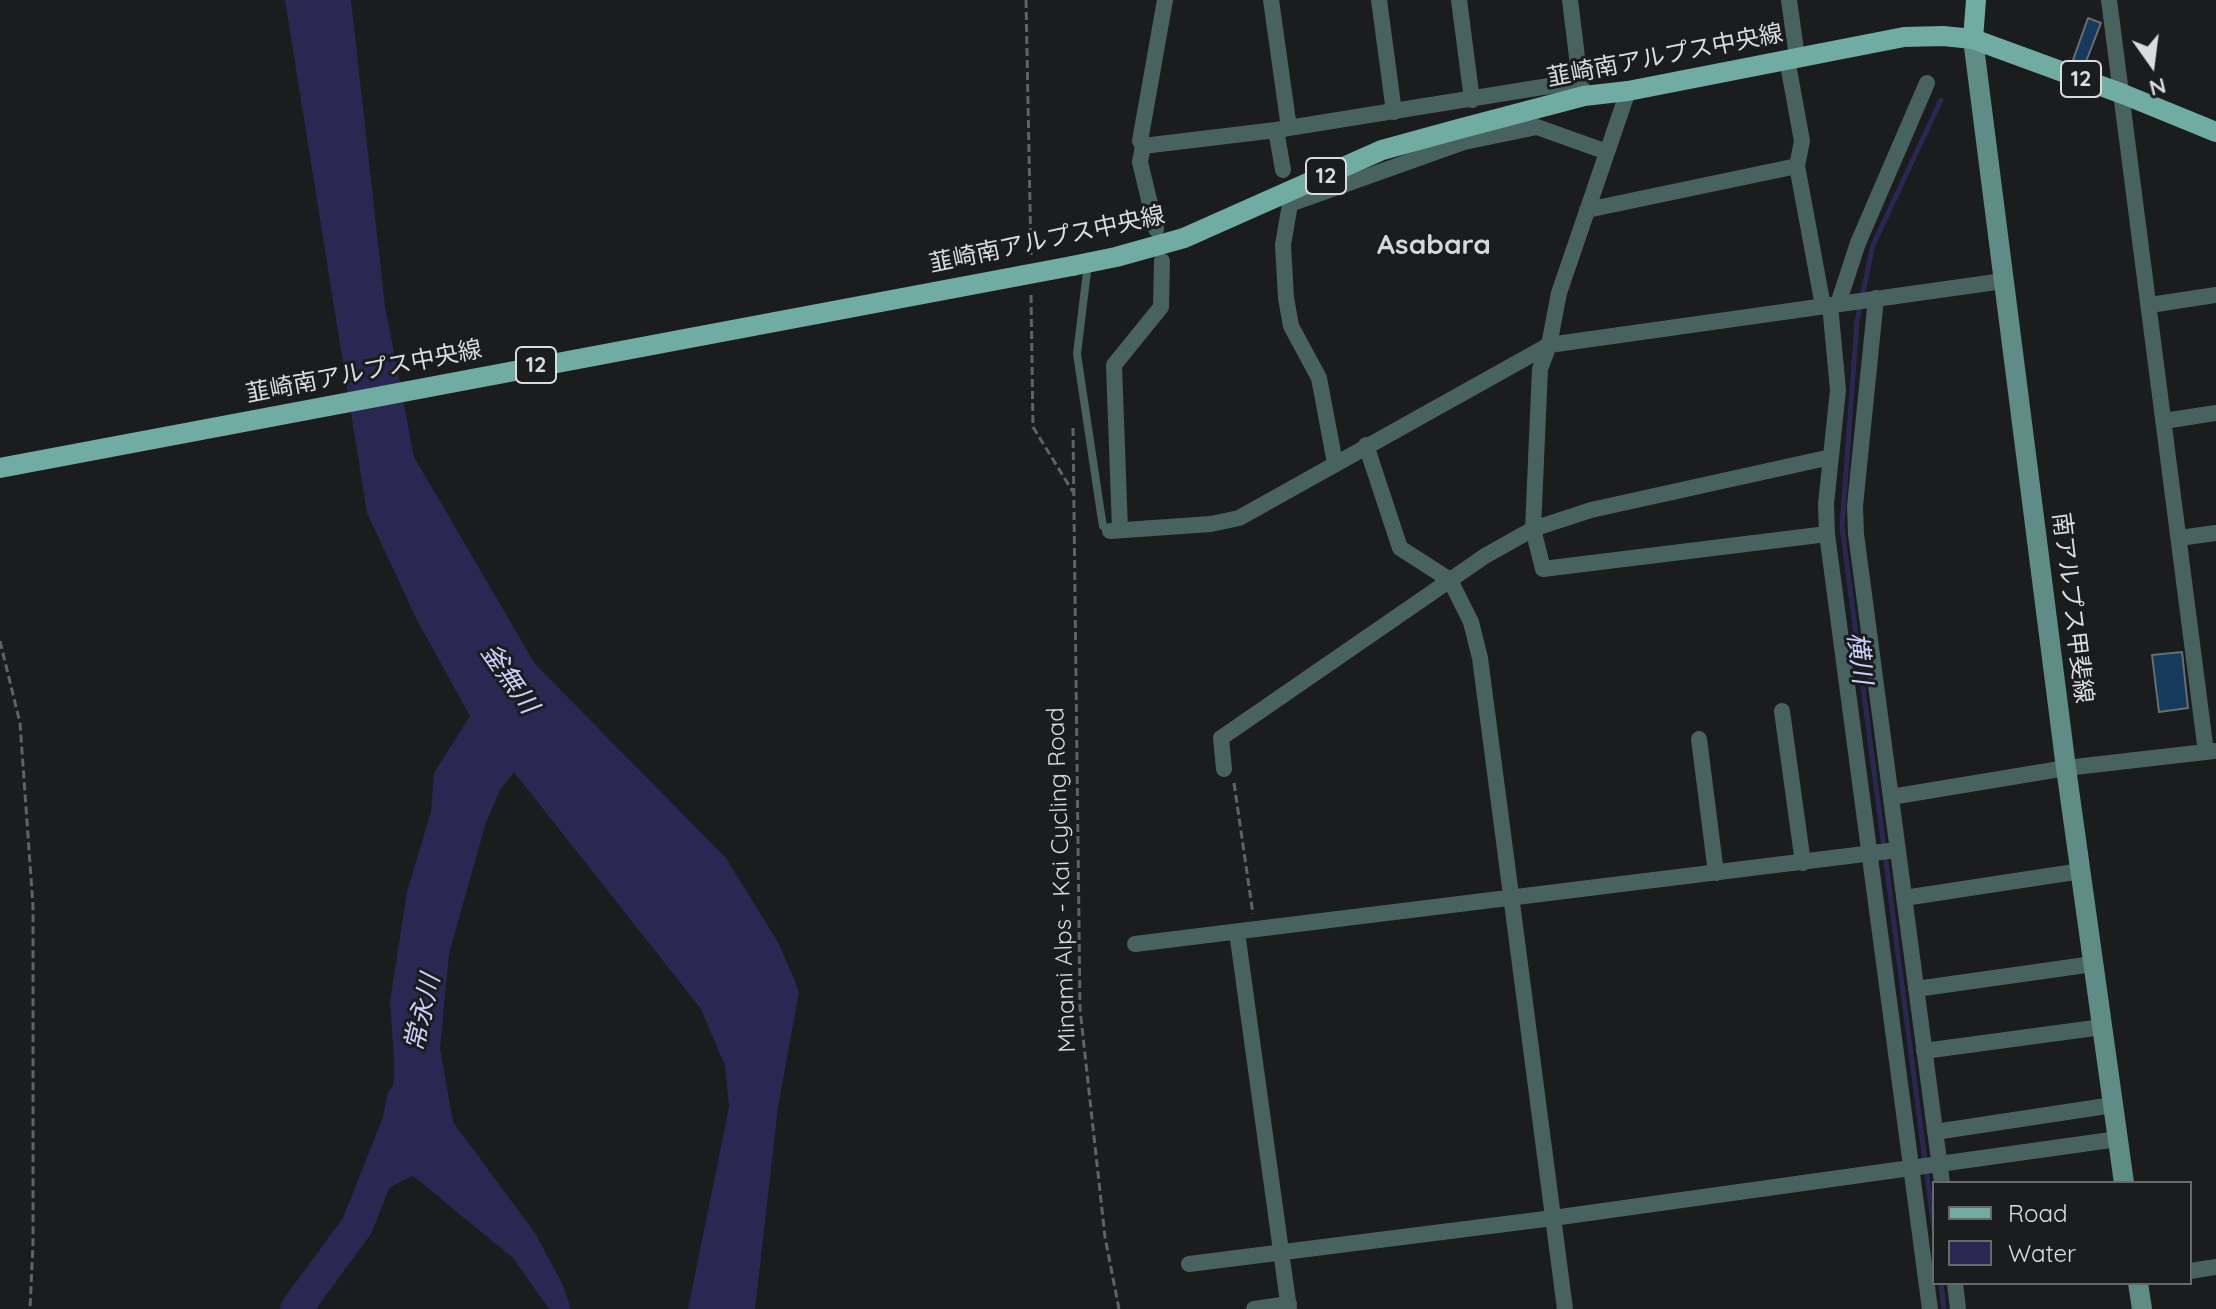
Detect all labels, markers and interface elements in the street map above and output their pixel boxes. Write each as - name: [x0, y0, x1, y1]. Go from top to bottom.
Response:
- street label: 韮崎南アルプス中央線: [1544, 19, 1786, 93]
- north arrow: [2112, 24, 2192, 104]
- road number: 12: [2061, 61, 2101, 97]
- text: N: [2147, 72, 2169, 103]
- road number: 12: [1306, 158, 1346, 194]
- street label: 韮崎南アルプス中央線: [927, 201, 1167, 279]
- district label: Asabara: [1377, 229, 1491, 263]
- street label: 韮崎南アルプス中央線: [243, 335, 485, 409]
- road number: 12: [516, 347, 556, 383]
- street label: 南アルプス甲斐線: [2046, 511, 2098, 705]
- water label: 横川: [1840, 630, 1878, 686]
- water label: 釜無川: [474, 638, 544, 720]
- street label: Minami Alps - Kai Cycling Road: [1042, 707, 1082, 1053]
- water label: 常永川: [399, 971, 447, 1055]
- legend: [1932, 1181, 2192, 1285]
- text: Road: [2008, 1198, 2068, 1228]
- text: Water: [2008, 1238, 2076, 1268]

